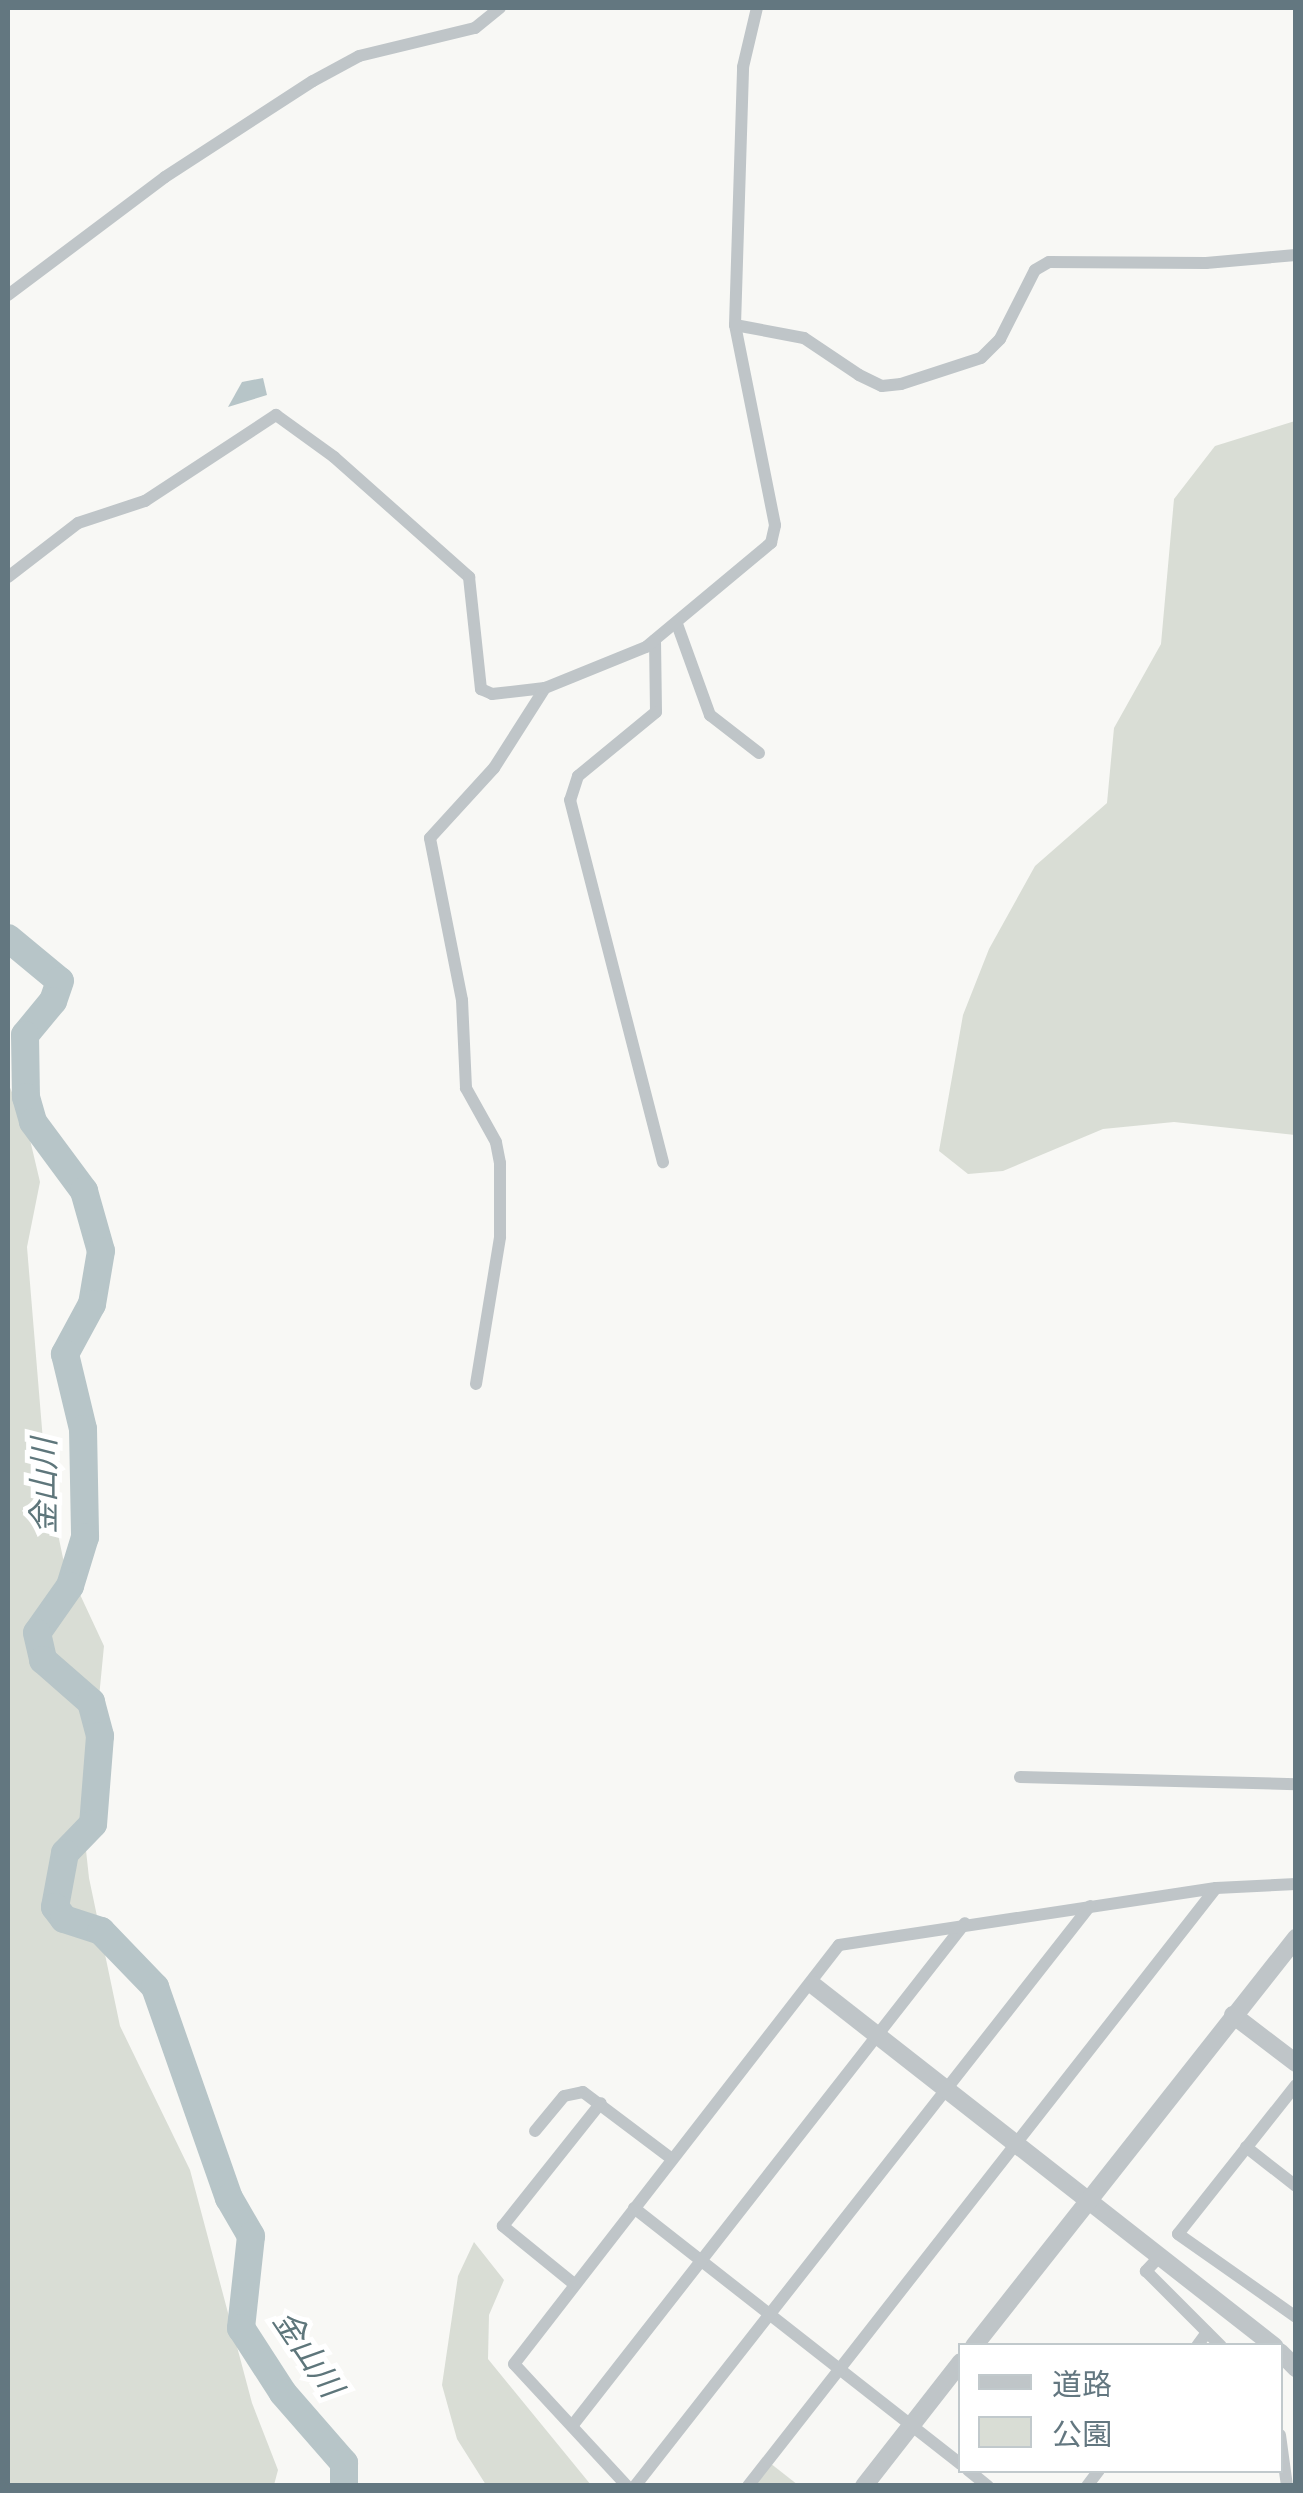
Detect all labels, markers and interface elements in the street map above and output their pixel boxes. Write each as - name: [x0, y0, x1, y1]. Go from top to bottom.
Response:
- water label: 金山川: [27, 1438, 65, 1534]
- water label: 金山川: [263, 2304, 349, 2406]
- legend: [958, 2343, 1283, 2473]
- text: 道路: [1052, 2368, 1112, 2404]
- text: 公園: [1052, 2418, 1112, 2454]

